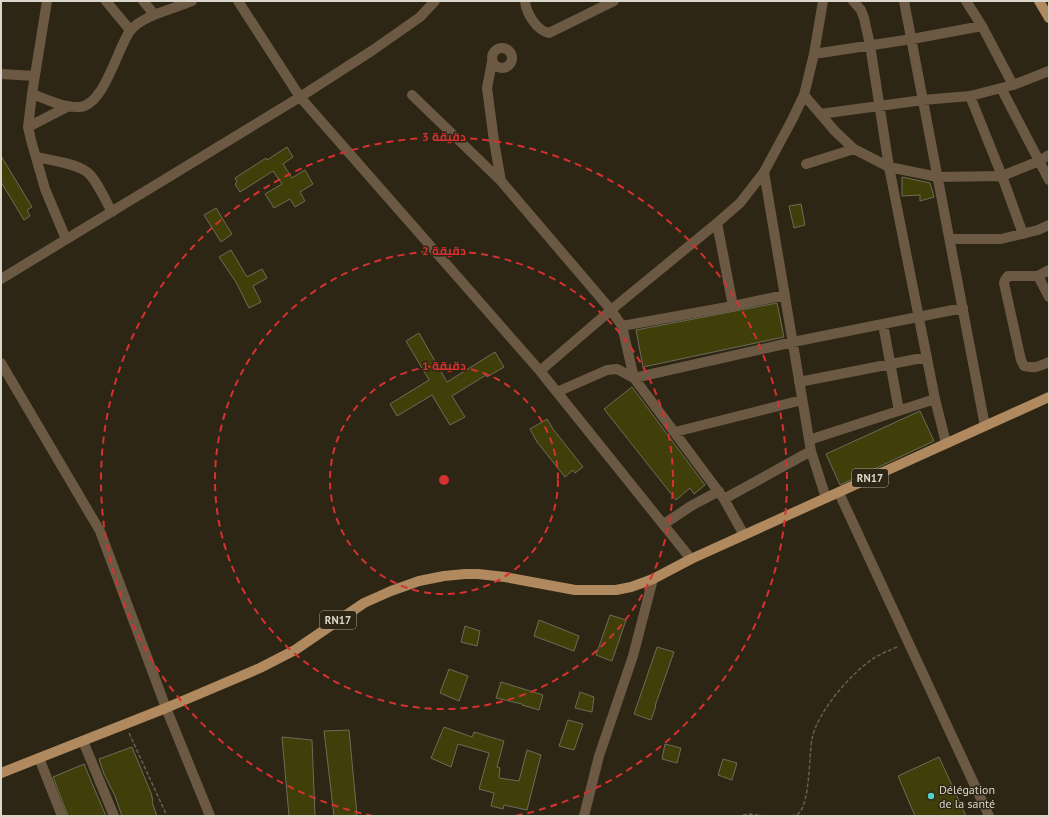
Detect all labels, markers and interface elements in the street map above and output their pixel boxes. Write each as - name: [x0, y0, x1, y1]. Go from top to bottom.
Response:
- text: 3 دقيقة: [422, 129, 466, 144]
- text: 2 دقيقة: [422, 243, 466, 258]
- text: 1 دقيقة: [422, 358, 466, 373]
- road number: RN17: [852, 469, 888, 487]
- centre of rings: [437, 473, 451, 487]
- road number: RN17: [320, 611, 356, 629]
- place label: Délégation de la santé: [939, 782, 995, 811]
- marker: Délégation de la santé: [926, 791, 936, 801]

